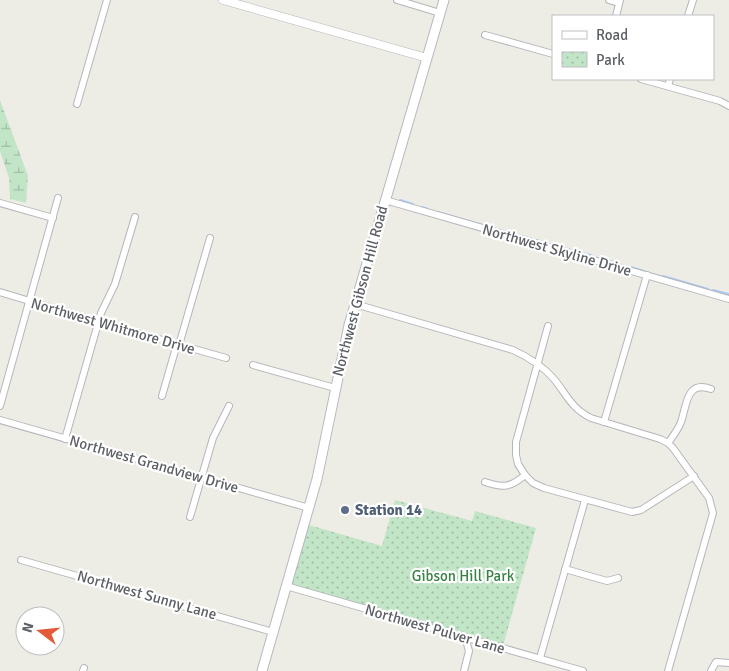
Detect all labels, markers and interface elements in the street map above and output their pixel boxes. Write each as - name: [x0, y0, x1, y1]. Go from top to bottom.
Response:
- legend: [552, 15, 714, 80]
- text: Road: [596, 26, 628, 44]
- text: Park: [596, 51, 625, 69]
- street label: Northwest Gibson Hill Road: [329, 204, 391, 378]
- street label: Northwest Skyline Drive: [480, 220, 634, 280]
- street label: Northwest Whitmore Drive: [29, 294, 197, 358]
- street label: Northwest Grandview Drive: [68, 431, 240, 497]
- place label: Station 14: [355, 501, 422, 519]
- marker: Station 14: [339, 504, 351, 516]
- street label: Northwest Sunny Lane: [75, 566, 219, 624]
- park label: Gibson Hill Park: [412, 567, 515, 585]
- street label: Northwest Pulver Lane: [363, 600, 507, 658]
- north arrow: [15, 606, 65, 656]
- text: N: [18, 621, 37, 635]

